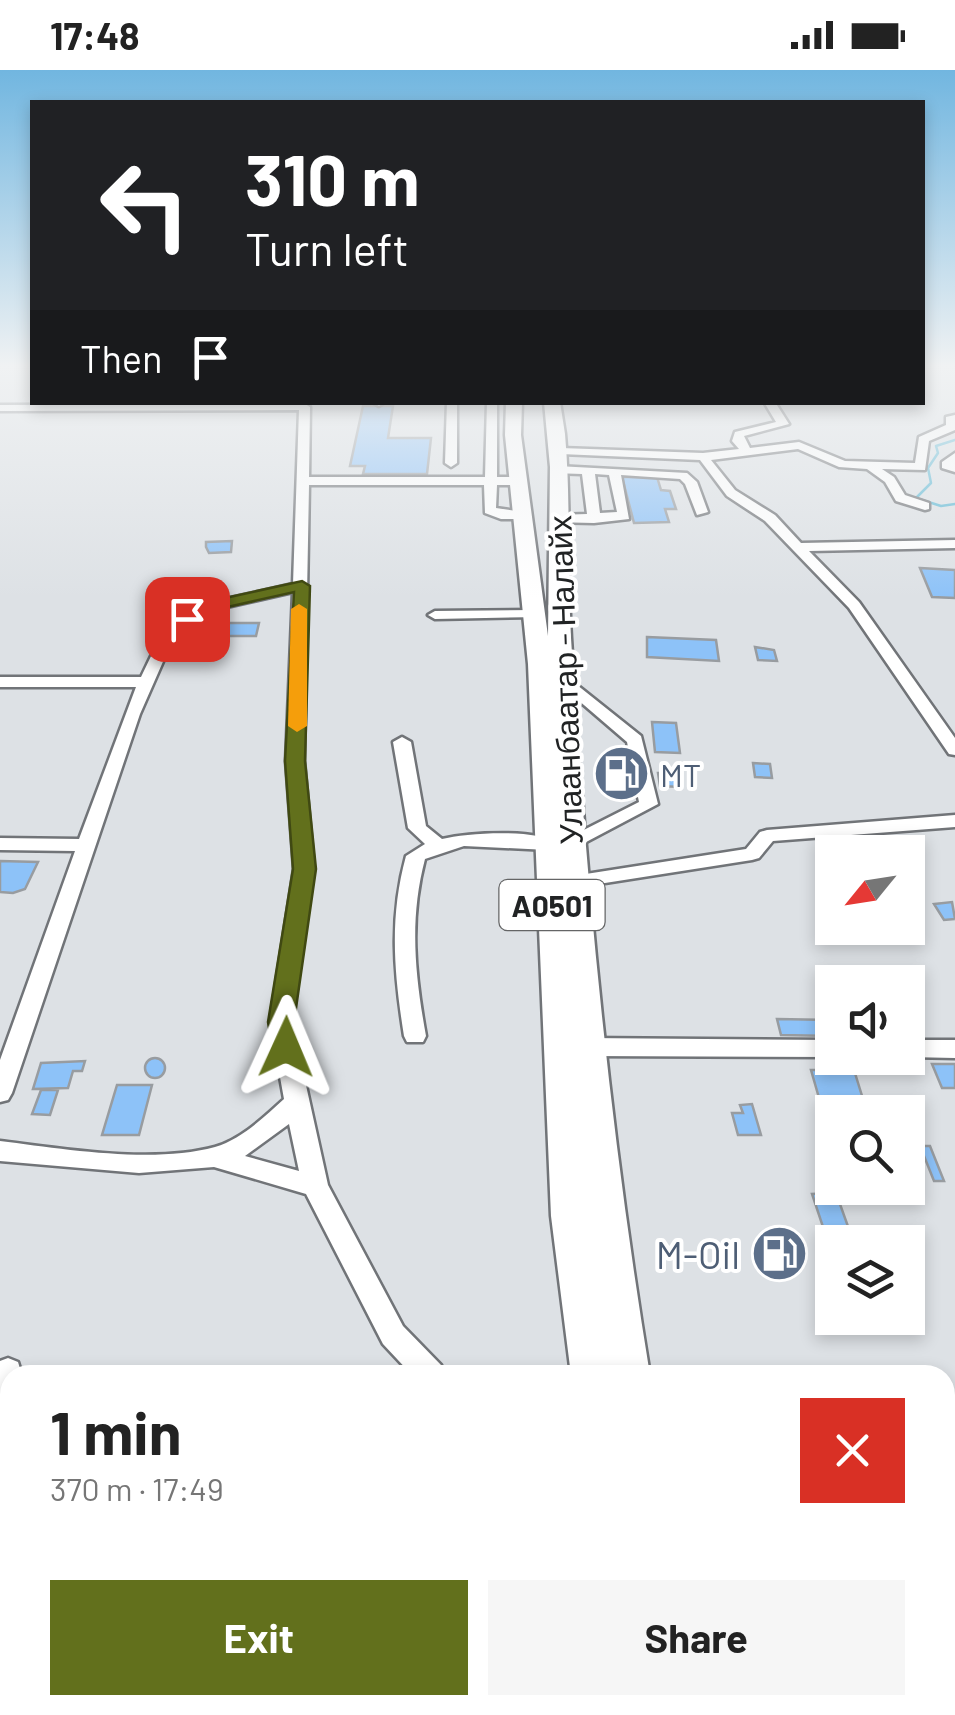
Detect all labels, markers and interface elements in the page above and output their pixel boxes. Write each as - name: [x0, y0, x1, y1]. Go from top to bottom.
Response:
- text: 17:48: [50, 12, 140, 58]
- text: 310 m: [245, 136, 420, 220]
- icon: left: [80, 140, 210, 270]
- text: Turn left: [245, 221, 409, 275]
- icon: arrive: [183, 330, 238, 385]
- text: Then: [80, 335, 163, 381]
- street label: Улаанбаатар - Налайх: [539, 515, 590, 845]
- pin: [145, 577, 230, 662]
- icon: arrive: [160, 592, 215, 647]
- fuel station icon: MT: [591, 744, 651, 804]
- place label: MT: [660, 755, 701, 793]
- north arrow: [815, 835, 925, 945]
- map controls: [815, 835, 925, 1335]
- road number: A0501: [500, 880, 604, 930]
- button: sound: [815, 965, 925, 1075]
- position arrow: [234, 995, 338, 1099]
- button: search: [815, 1095, 925, 1205]
- fuel station icon: M-Oil: [749, 1224, 809, 1284]
- button: layers: [815, 1225, 925, 1335]
- place label: M-Oil: [656, 1231, 740, 1277]
- text: 1 min: [50, 1395, 181, 1467]
- button: close: [800, 1398, 905, 1503]
- text: 370 m · 17:49: [50, 1469, 224, 1507]
- button: Exit: [50, 1580, 468, 1695]
- button: Share: [488, 1580, 905, 1695]

